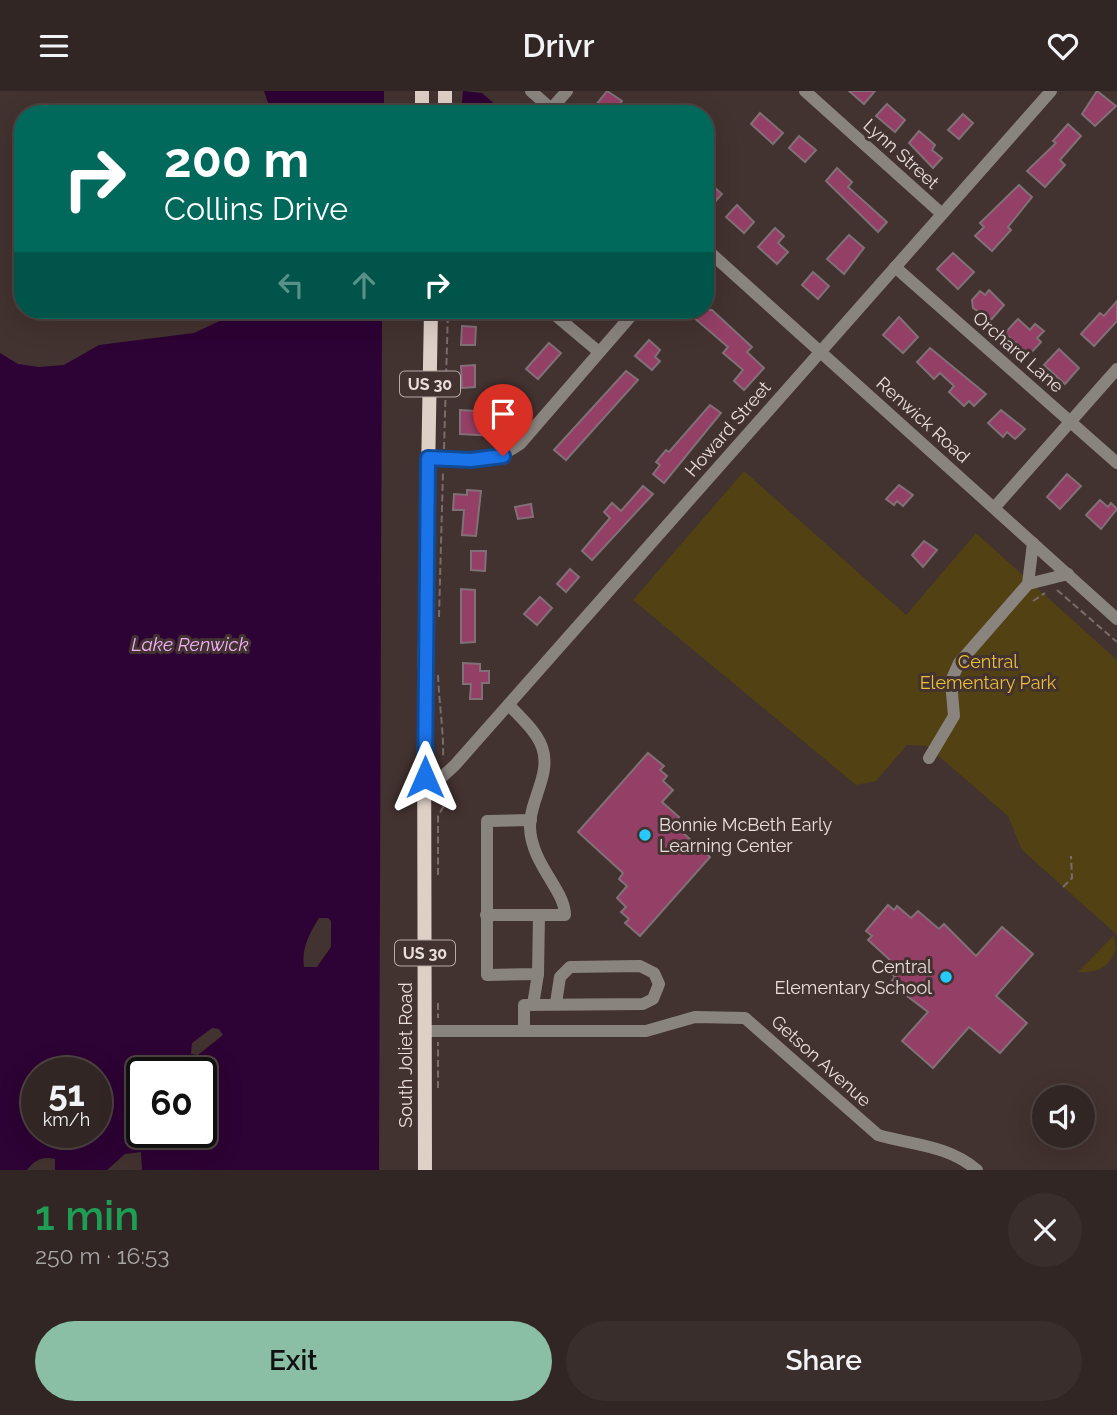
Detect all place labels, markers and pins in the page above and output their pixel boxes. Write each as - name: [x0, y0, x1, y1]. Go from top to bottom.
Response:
- pin: [473, 384, 533, 456]
- place label: Bonnie McBeth Early Learning Center: [659, 814, 832, 856]
- marker: Bonnie McBeth Early Learning Center: [637, 827, 653, 843]
- place label: Central Elementary School: [774, 956, 932, 998]
- marker: Central Elementary School: [938, 969, 954, 985]

